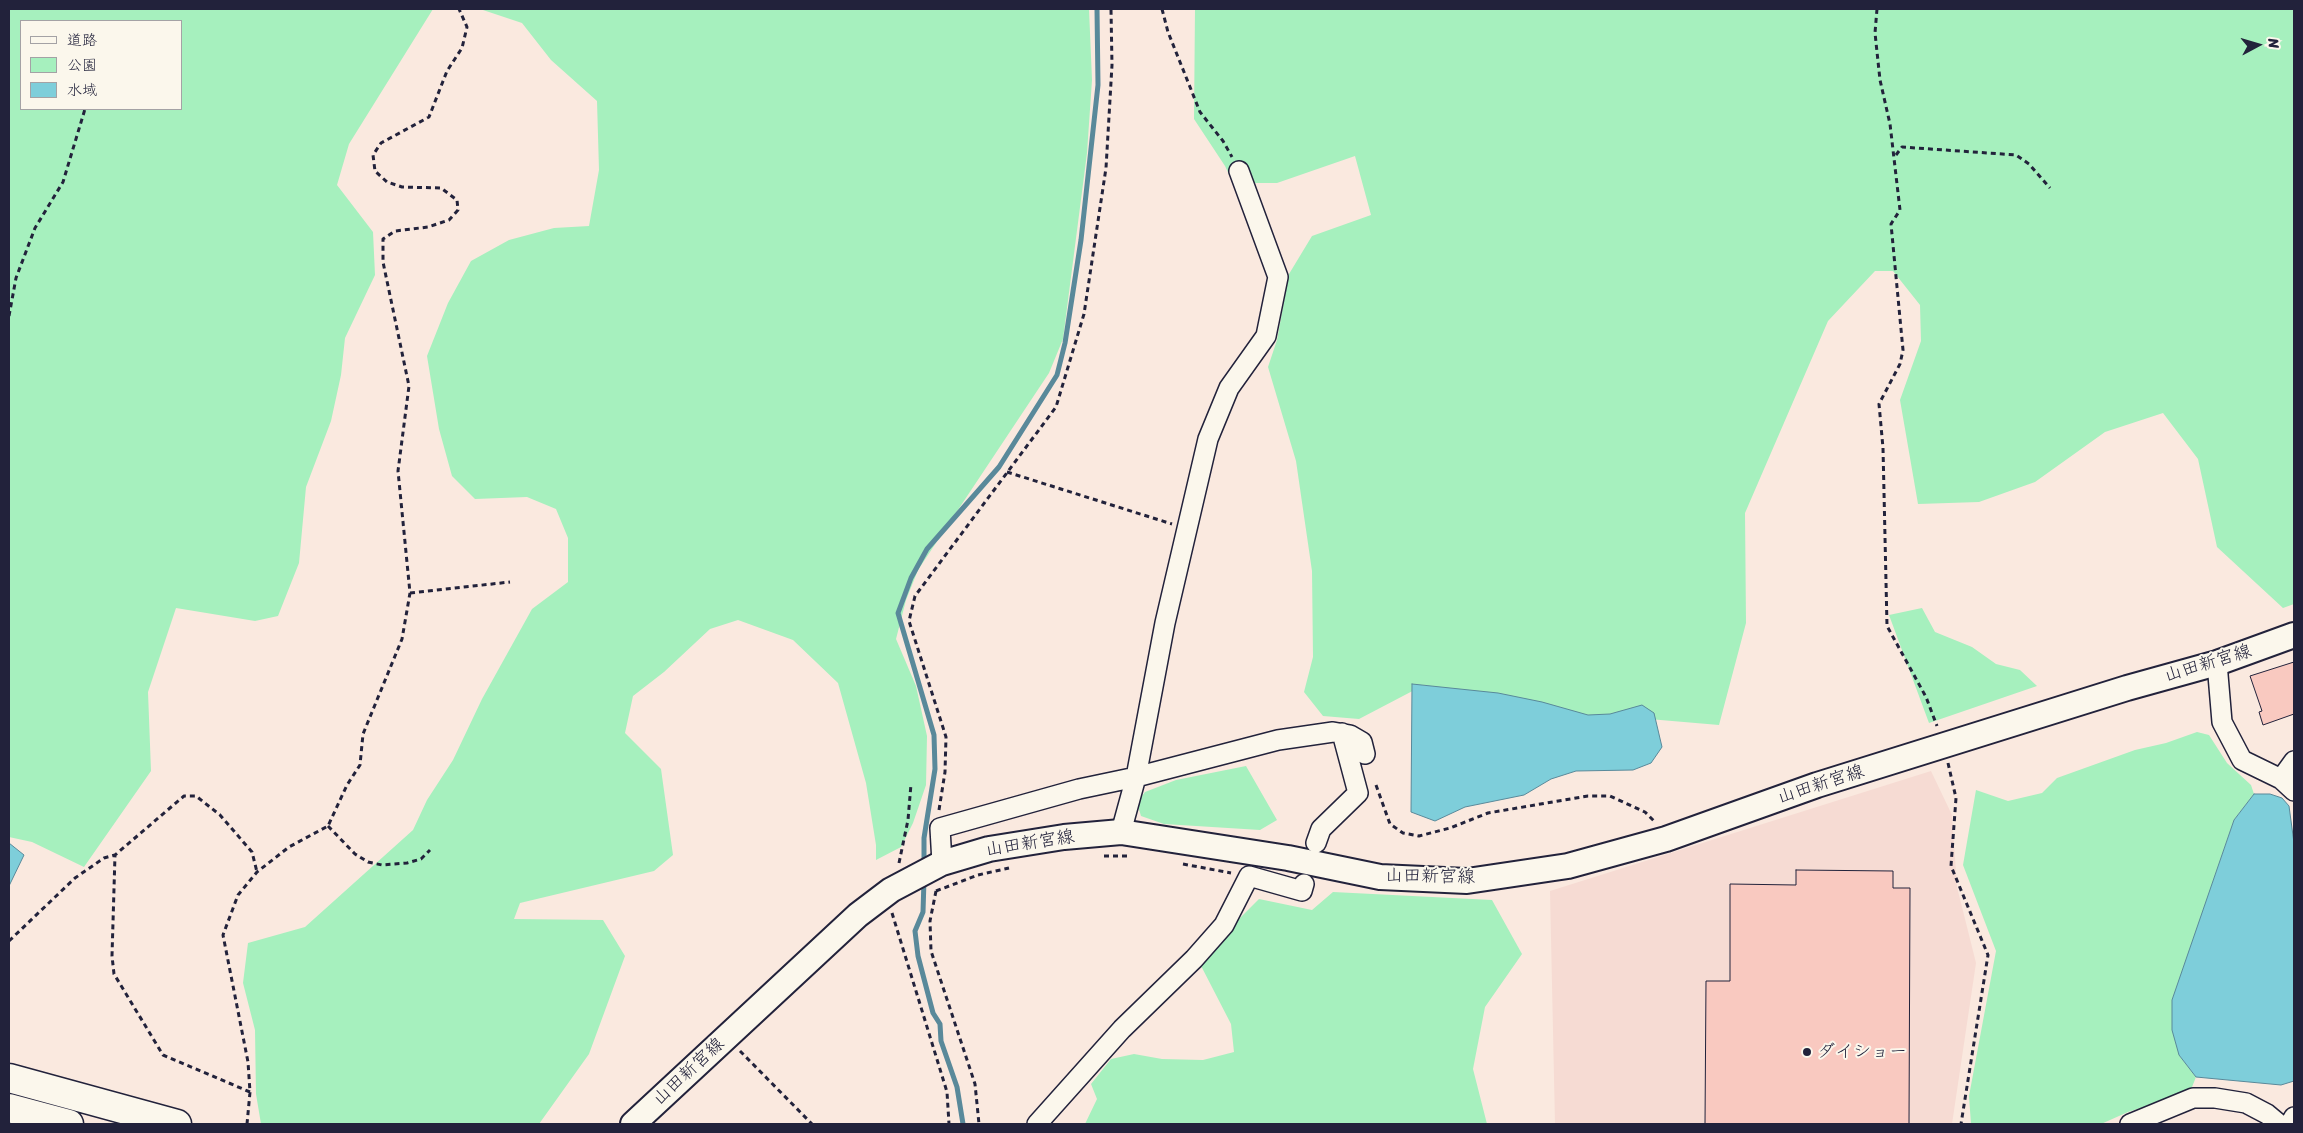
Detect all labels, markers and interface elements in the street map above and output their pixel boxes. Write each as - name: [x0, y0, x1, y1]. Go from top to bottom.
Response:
- legend: [20, 20, 182, 110]
- north arrow: [2233, 20, 2283, 70]
- text: 道路: [67, 27, 97, 53]
- text: N: [2260, 37, 2286, 50]
- text: 公園: [67, 52, 97, 78]
- text: 水域: [67, 77, 97, 103]
- street label: 山田新宮線: [2162, 641, 2254, 687]
- street label: 山田新宮線: [1775, 761, 1867, 809]
- street label: 山田新宮線: [984, 826, 1076, 862]
- street label: 山田新宮線: [1385, 865, 1475, 889]
- street label: 山田新宮線: [649, 1033, 729, 1111]
- place label: ダイショー: [1817, 1041, 1907, 1063]
- marker: ダイショー: [1801, 1046, 1813, 1058]

